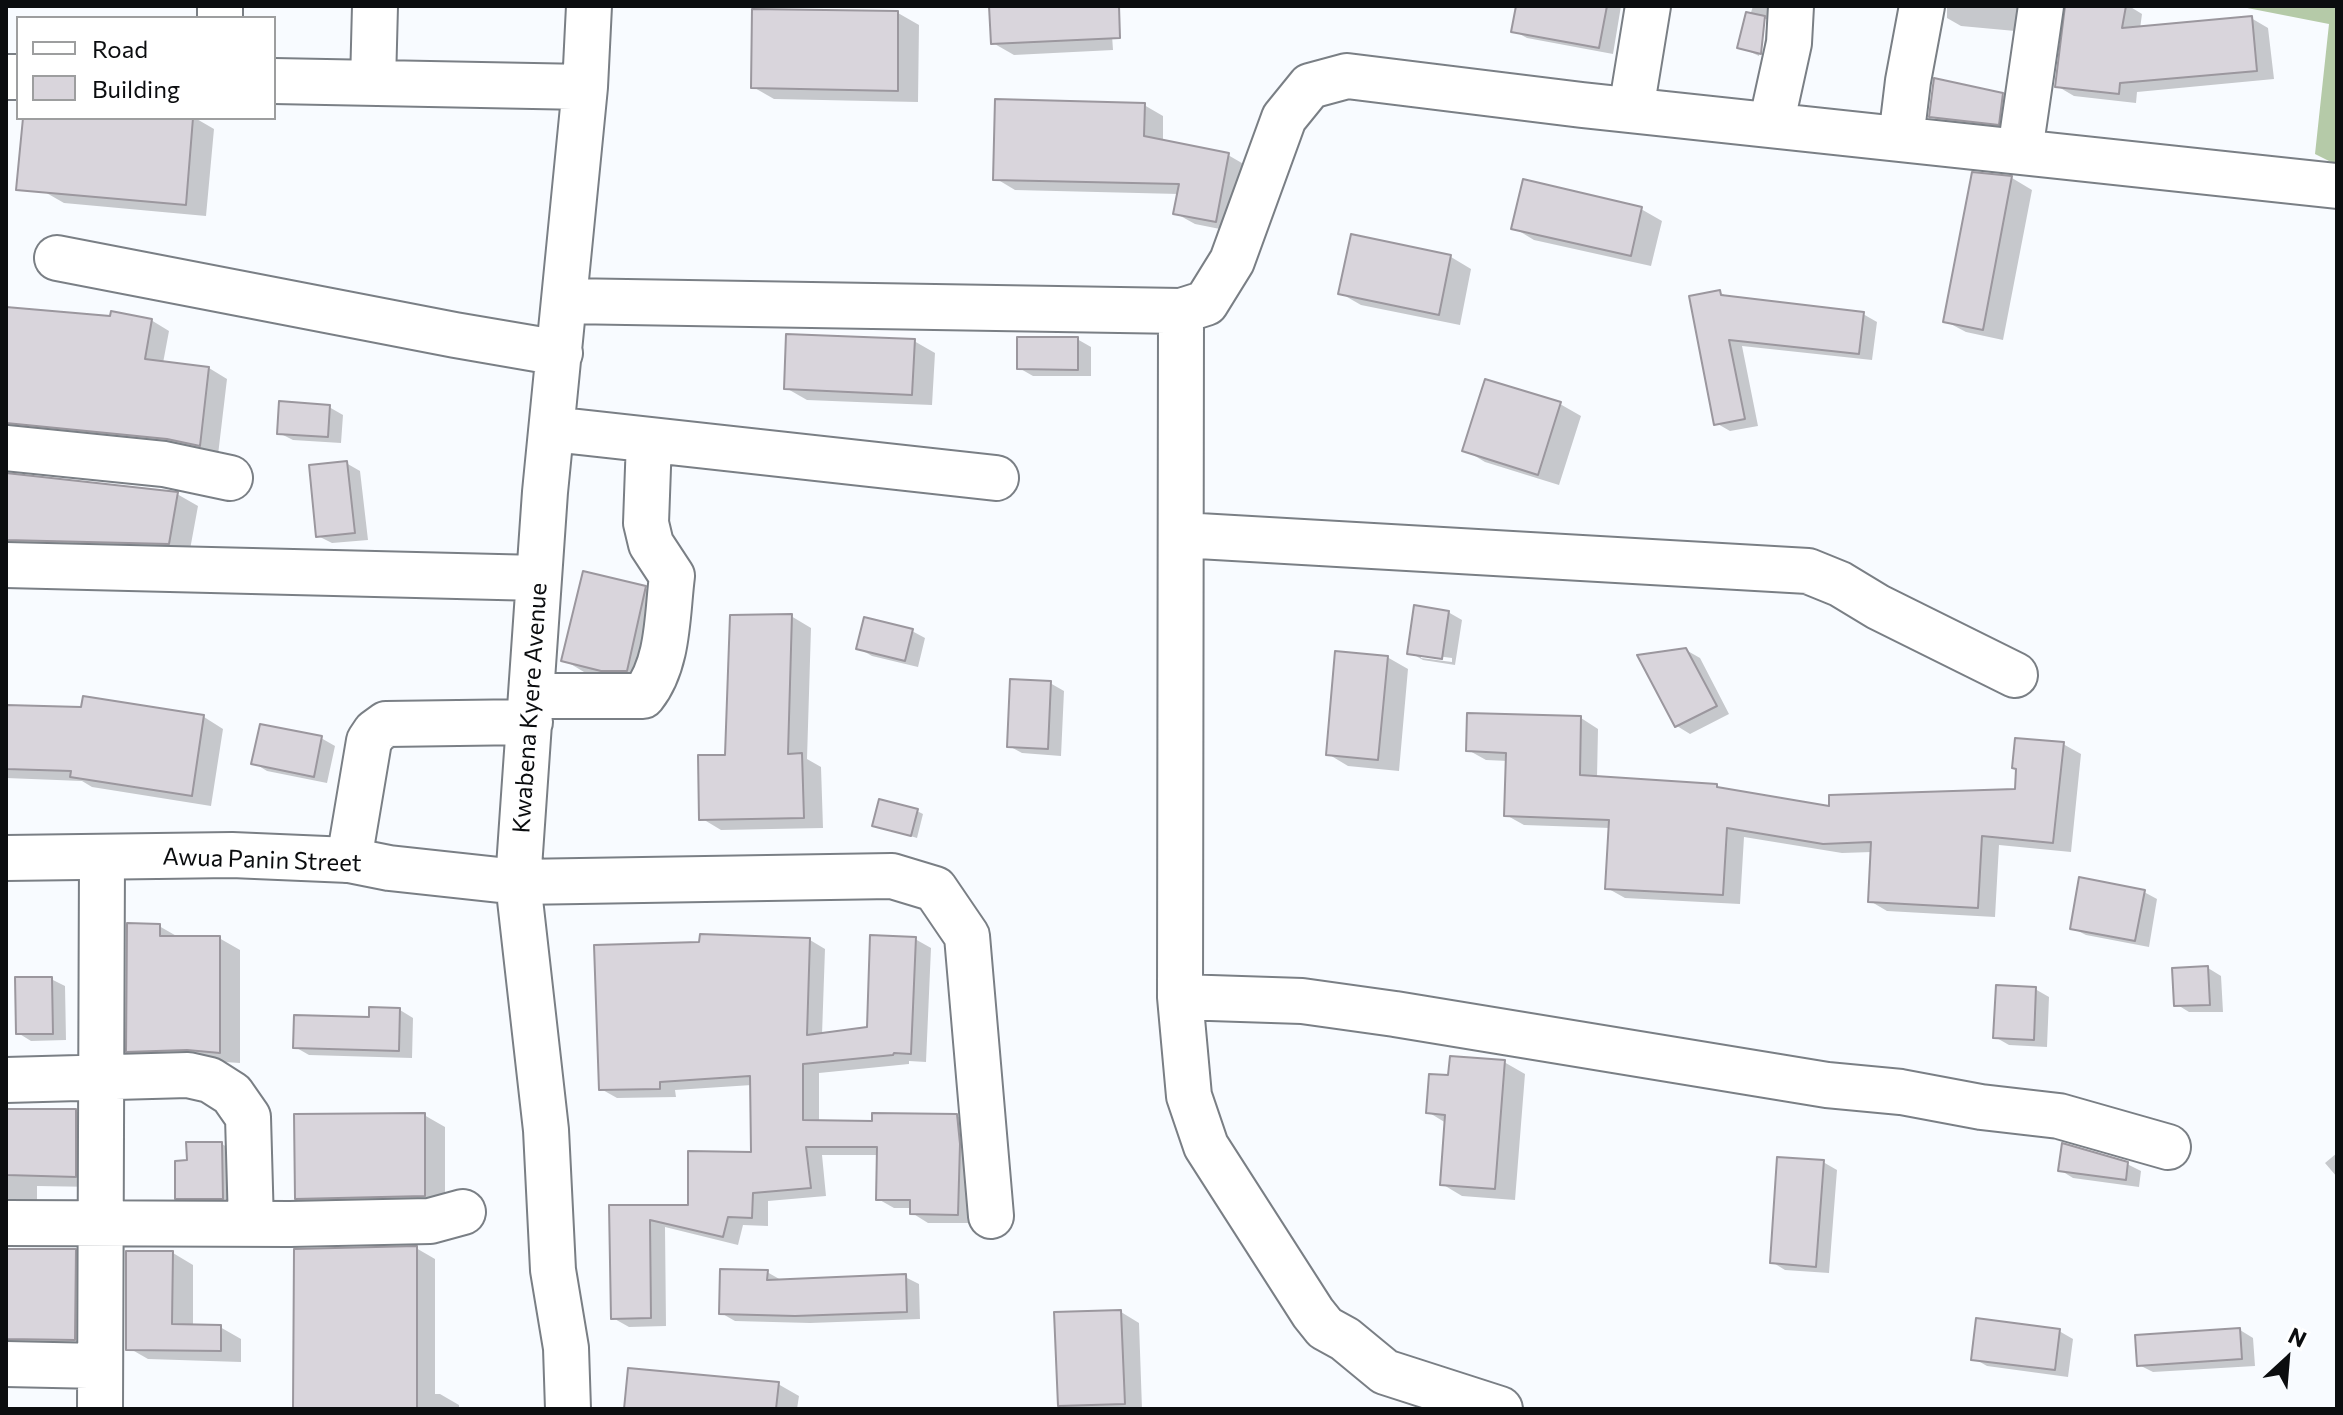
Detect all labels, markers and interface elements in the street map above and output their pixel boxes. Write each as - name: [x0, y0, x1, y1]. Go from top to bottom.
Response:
- legend: [16, 16, 276, 120]
- text: Road: [92, 34, 148, 63]
- text: Building: [92, 74, 180, 103]
- street label: Kwabena Kyere Avenue: [507, 582, 553, 834]
- street label: Awua Panin Street: [162, 842, 362, 878]
- north arrow: [2247, 1319, 2327, 1399]
- text: N: [2284, 1321, 2311, 1353]

